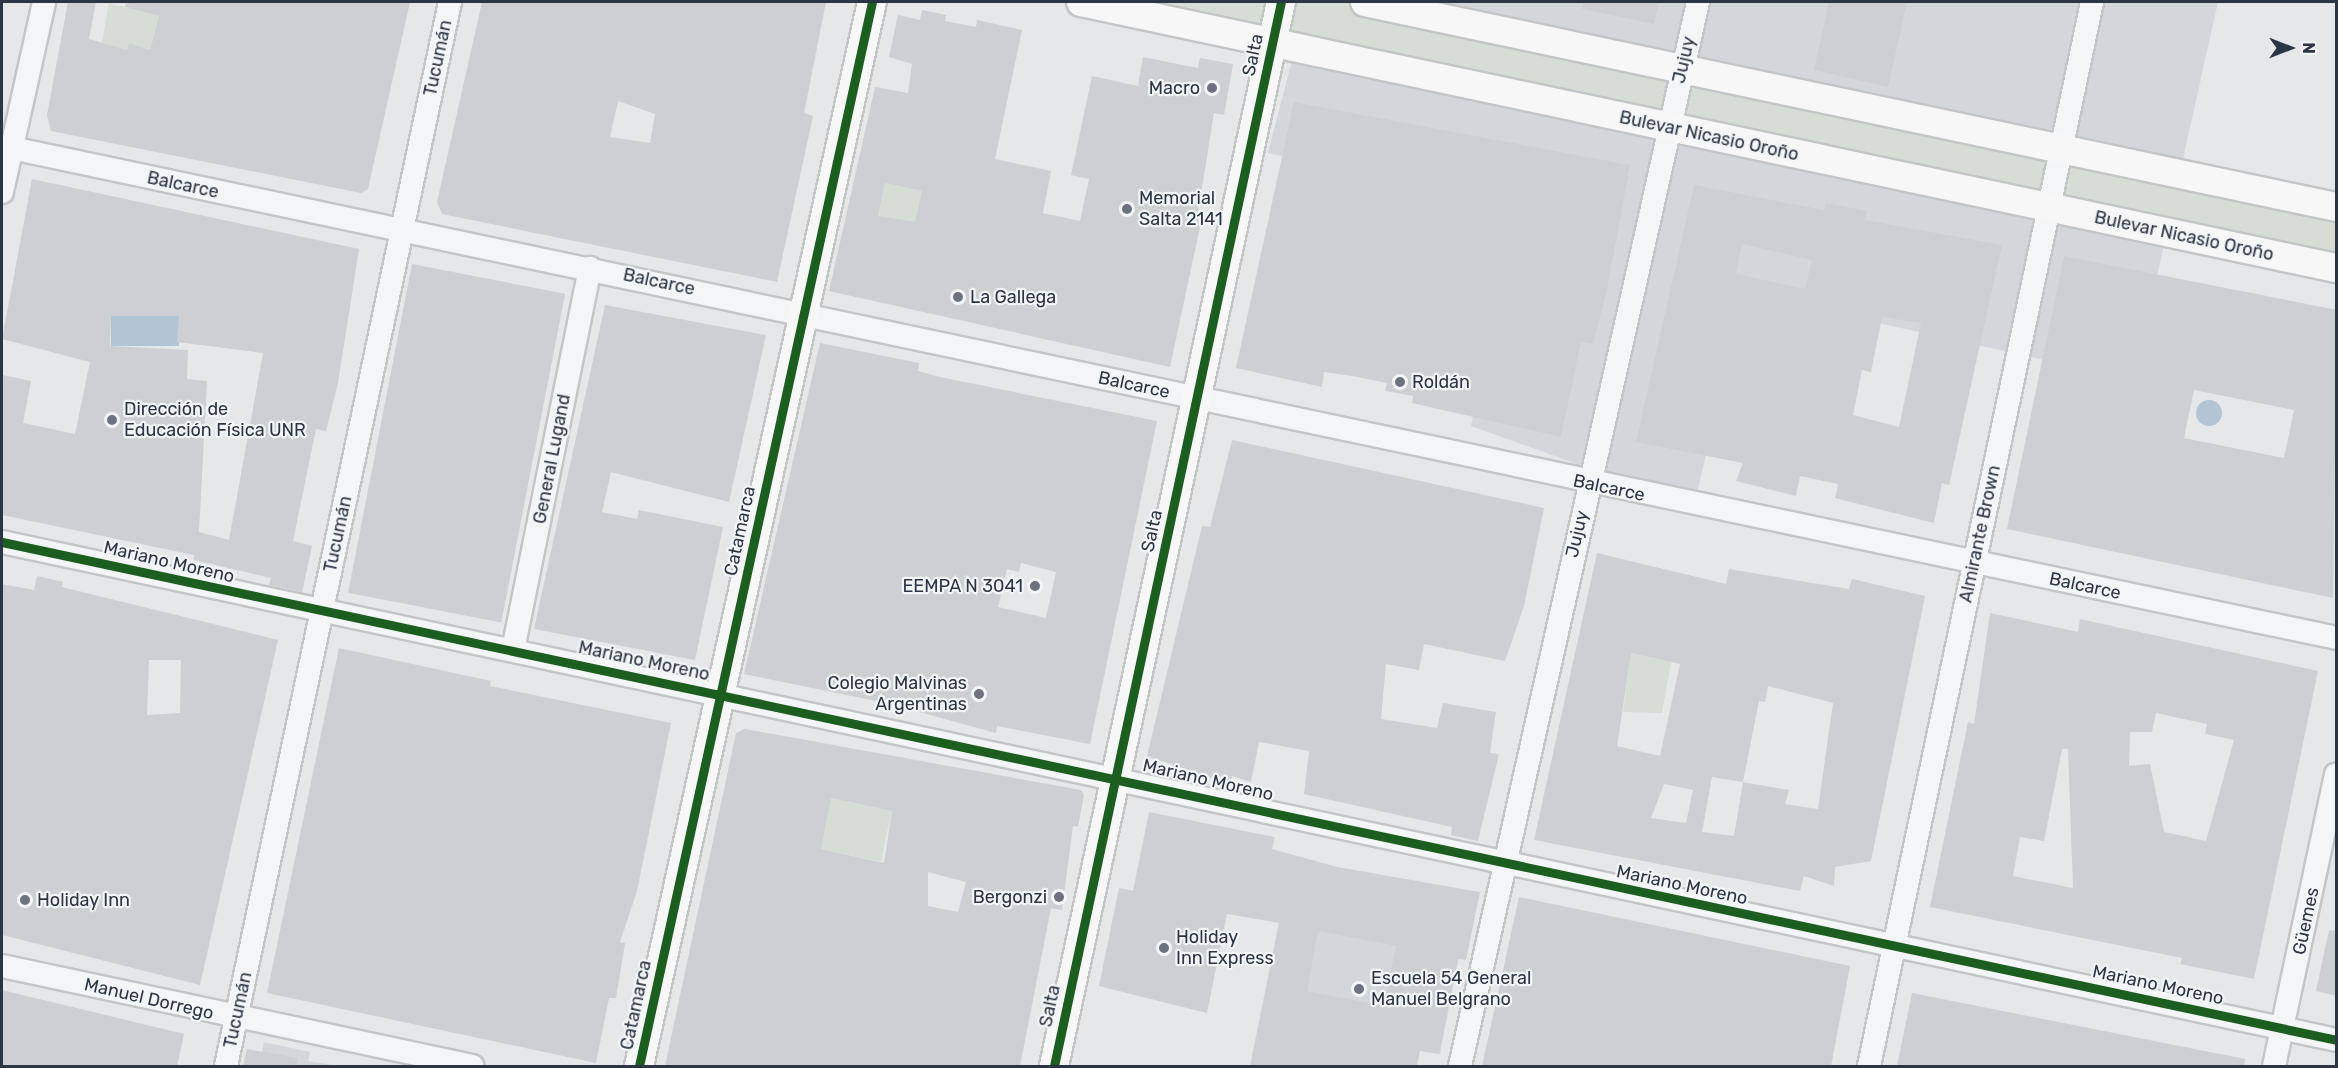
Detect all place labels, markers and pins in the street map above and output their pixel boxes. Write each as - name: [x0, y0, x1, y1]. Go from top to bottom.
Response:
- place label: Macro: [1149, 77, 1200, 99]
- marker: Macro: [1205, 81, 1219, 95]
- place label: Memorial Salta 2141: [1139, 188, 1223, 230]
- marker: Memorial Salta 2141: [1120, 202, 1134, 216]
- place label: La Gallega: [970, 286, 1056, 308]
- marker: La Gallega: [951, 290, 965, 304]
- place label: Roldán: [1412, 371, 1470, 393]
- marker: Roldán: [1393, 375, 1407, 389]
- place label: Dirección de Educación Física UNR: [124, 399, 306, 442]
- marker: Dirección de Educación Física UNR: [105, 413, 119, 427]
- place label: EEMPA N 3041: [902, 575, 1023, 597]
- marker: EEMPA N 3041: [1028, 579, 1042, 593]
- place label: Colegio Malvinas Argentinas: [827, 673, 967, 716]
- marker: Colegio Malvinas Argentinas: [972, 687, 986, 701]
- place label: Bergonzi: [973, 886, 1047, 908]
- place label: Holiday Inn: [37, 889, 130, 911]
- marker: Bergonzi: [1052, 890, 1066, 904]
- marker: Holiday Inn: [18, 893, 32, 907]
- place label: Holiday Inn Express: [1176, 927, 1274, 970]
- marker: Holiday Inn Express: [1157, 941, 1171, 955]
- place label: Escuela 54 General Manuel Belgrano: [1371, 968, 1531, 1010]
- marker: Escuela 54 General Manuel Belgrano: [1352, 982, 1366, 996]

